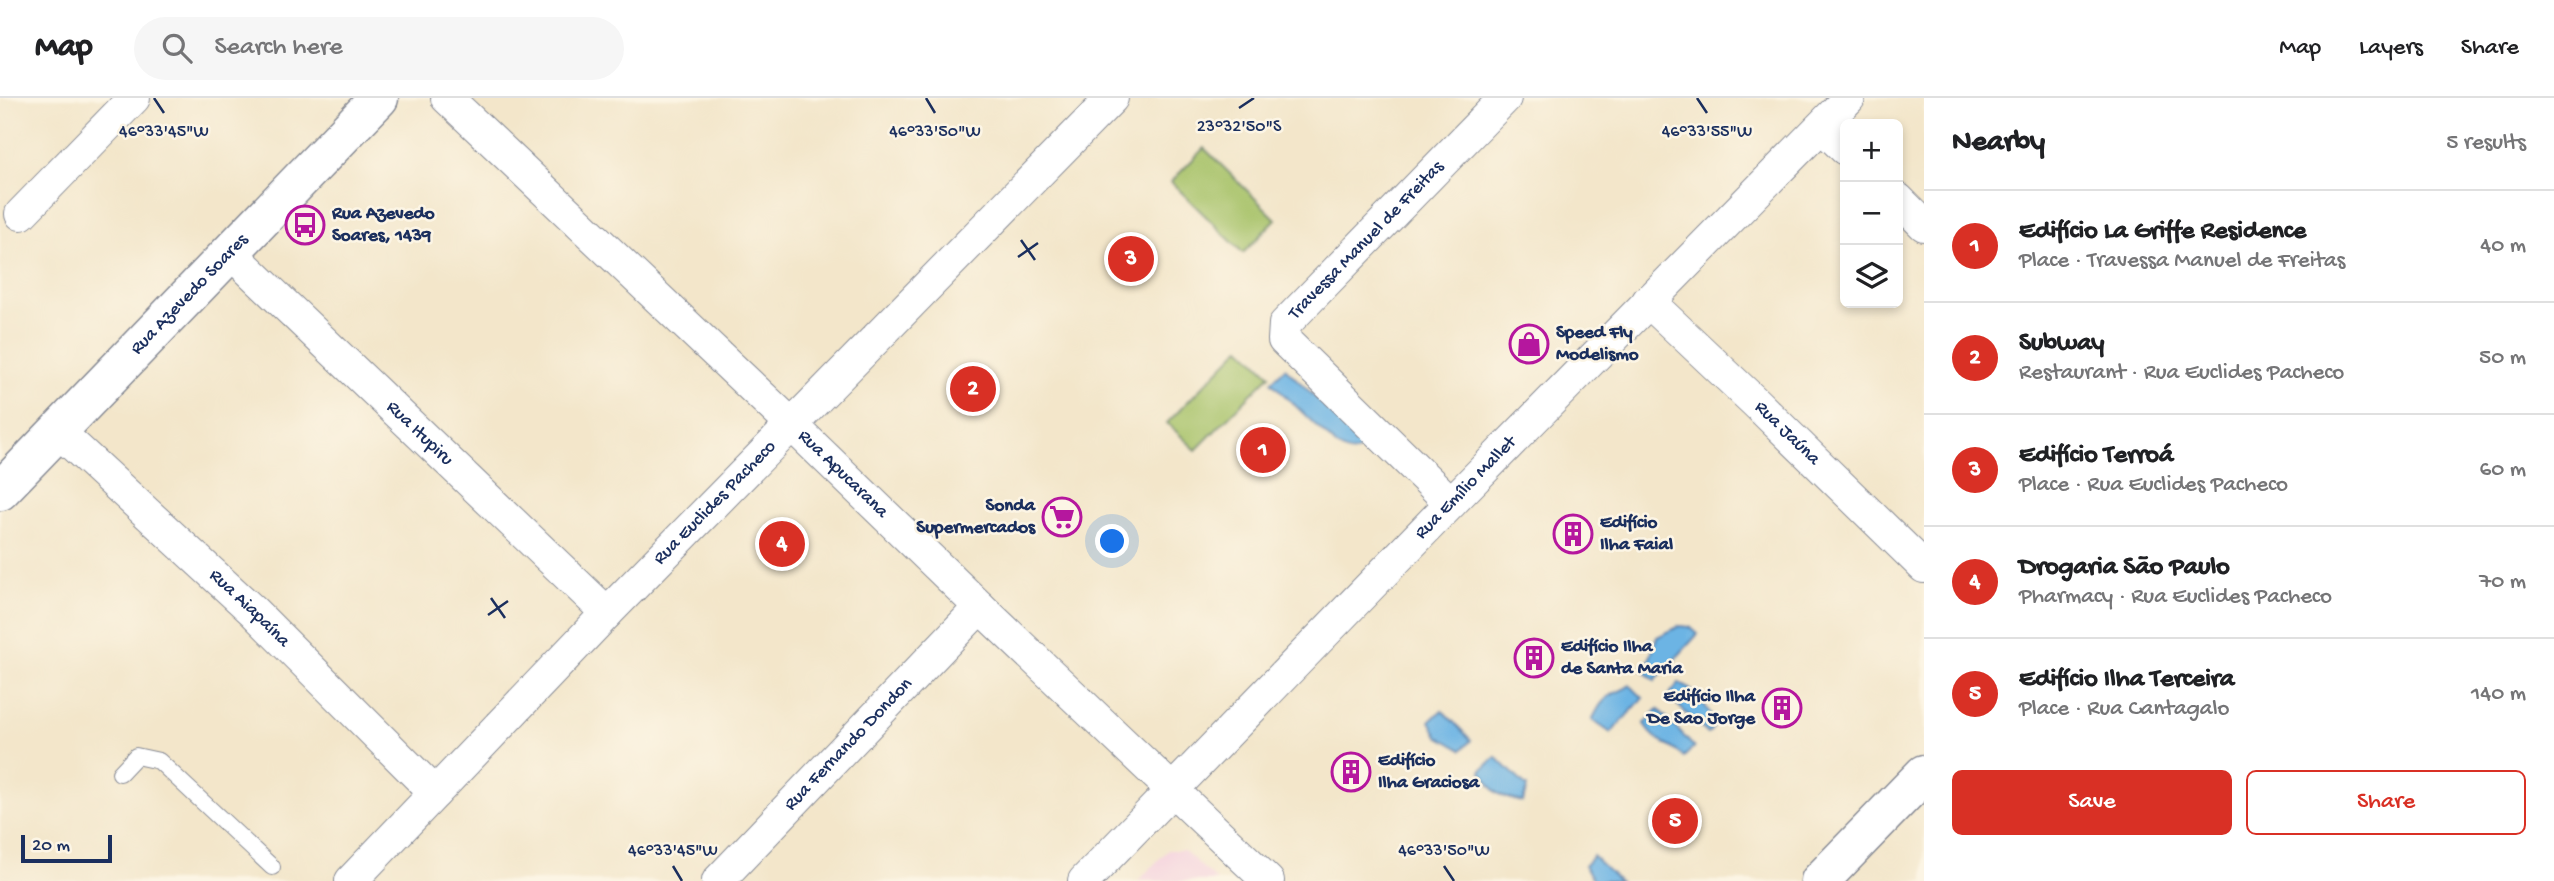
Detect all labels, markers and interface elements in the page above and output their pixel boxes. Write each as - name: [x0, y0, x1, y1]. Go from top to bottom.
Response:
- search box: [134, 17, 624, 80]
- text: Map: [35, 29, 92, 67]
- icon: search: [158, 29, 196, 67]
- text: Search here: [214, 33, 343, 64]
- text: Map: [2279, 34, 2321, 63]
- text: Layers: [2359, 34, 2423, 63]
- text: Share: [2461, 34, 2519, 63]
- text: 23°32'50"S: [1197, 117, 1282, 138]
- map controls: [1840, 119, 1903, 308]
- button: +: [1840, 119, 1903, 182]
- text: 46°33'45"W: [119, 122, 209, 143]
- text: 46°33'50"W: [889, 122, 981, 143]
- text: 46°33'55"W: [1662, 122, 1752, 143]
- text: Nearby: [1952, 126, 2045, 161]
- text: 5 results: [2446, 130, 2526, 157]
- street label: Travessa Manuel de Freitas: [1283, 155, 1450, 326]
- button: −: [1840, 182, 1903, 245]
- place label: Rua Azevedo Soares, 1439: [331, 203, 435, 248]
- bus stop icon: Rua Azevedo Soares, 1439: [284, 204, 326, 246]
- text: Edifício La Griffe Residence: [2019, 217, 2306, 248]
- street label: Rua Azevedo Soares: [126, 228, 254, 360]
- pin: 3: [1108, 233, 1154, 285]
- text: 1: [1970, 233, 1980, 260]
- text: 40 m: [2480, 233, 2526, 260]
- button: layers: [1840, 245, 1903, 308]
- text: Place · Travessa Manuel de Freitas: [2019, 248, 2345, 275]
- place label: Speed Fly Modelismo: [1556, 322, 1639, 367]
- shop icon: Speed Fly Modelismo: [1508, 323, 1550, 365]
- text: Subway: [2019, 329, 2104, 360]
- text: 2: [1969, 345, 1981, 372]
- text: 50 m: [2479, 345, 2526, 372]
- text: Restaurant · Rua Euclides Pacheco: [2019, 360, 2344, 387]
- pin: 2: [950, 363, 996, 415]
- street label: Rua Itupiru: [381, 396, 458, 471]
- street label: Rua Jaúna: [1749, 396, 1826, 472]
- pin: 1: [1240, 424, 1286, 476]
- street label: Rua Apucarana: [793, 425, 894, 524]
- street label: Rua Emílio Mallet: [1410, 430, 1523, 545]
- street label: Rua Euclides Pacheco: [649, 435, 781, 570]
- text: Edifício Terroá: [2019, 441, 2174, 472]
- text: 3: [1969, 457, 1981, 484]
- text: 60 m: [2480, 457, 2526, 484]
- text: Place · Rua Euclides Pacheco: [2019, 472, 2288, 499]
- place label: Sonda Supermercados: [916, 495, 1036, 540]
- supermarket icon: Sonda Supermercados: [1041, 496, 1083, 538]
- place label: Edifício Ilha Faial: [1600, 512, 1673, 557]
- building icon: Edifício Ilha Faial: [1552, 513, 1594, 555]
- pin: 4: [759, 518, 805, 570]
- your location: [1095, 524, 1129, 558]
- text: Drogaria São Paulo: [2019, 553, 2230, 584]
- street label: Rua Aiapaína: [204, 564, 296, 654]
- text: 4: [1970, 569, 1980, 596]
- text: 70 m: [2479, 569, 2526, 596]
- text: Pharmacy · Rua Euclides Pacheco: [2019, 584, 2332, 611]
- place label: Edifício Ilha de Santa Maria: [1561, 636, 1684, 681]
- building icon: Edifício Ilha de Santa Maria: [1513, 637, 1555, 679]
- text: Edifício Ilha Terceira: [2019, 665, 2234, 696]
- street label: Rua Fernando Dondon: [780, 673, 918, 816]
- text: 5: [1969, 681, 1981, 708]
- text: 140 m: [2471, 681, 2526, 708]
- place label: Edifício Ilha De Sao Jorge: [1645, 686, 1756, 731]
- building icon: Edifício Ilha De Sao Jorge: [1761, 687, 1803, 729]
- text: Place · Rua Cantagalo: [2019, 696, 2230, 723]
- place label: Edifício Ilha Graciosa: [1378, 750, 1481, 795]
- building icon: Edifício Ilha Graciosa: [1330, 751, 1372, 793]
- button: Save: [1952, 770, 2232, 835]
- button: Share: [2246, 770, 2526, 835]
- pin: 5: [1652, 795, 1698, 847]
- scale bar: [21, 832, 112, 864]
- text: 20 m: [32, 835, 70, 858]
- text: 46°33'45"W: [628, 841, 718, 862]
- text: 46°33'50"W: [1398, 841, 1490, 862]

